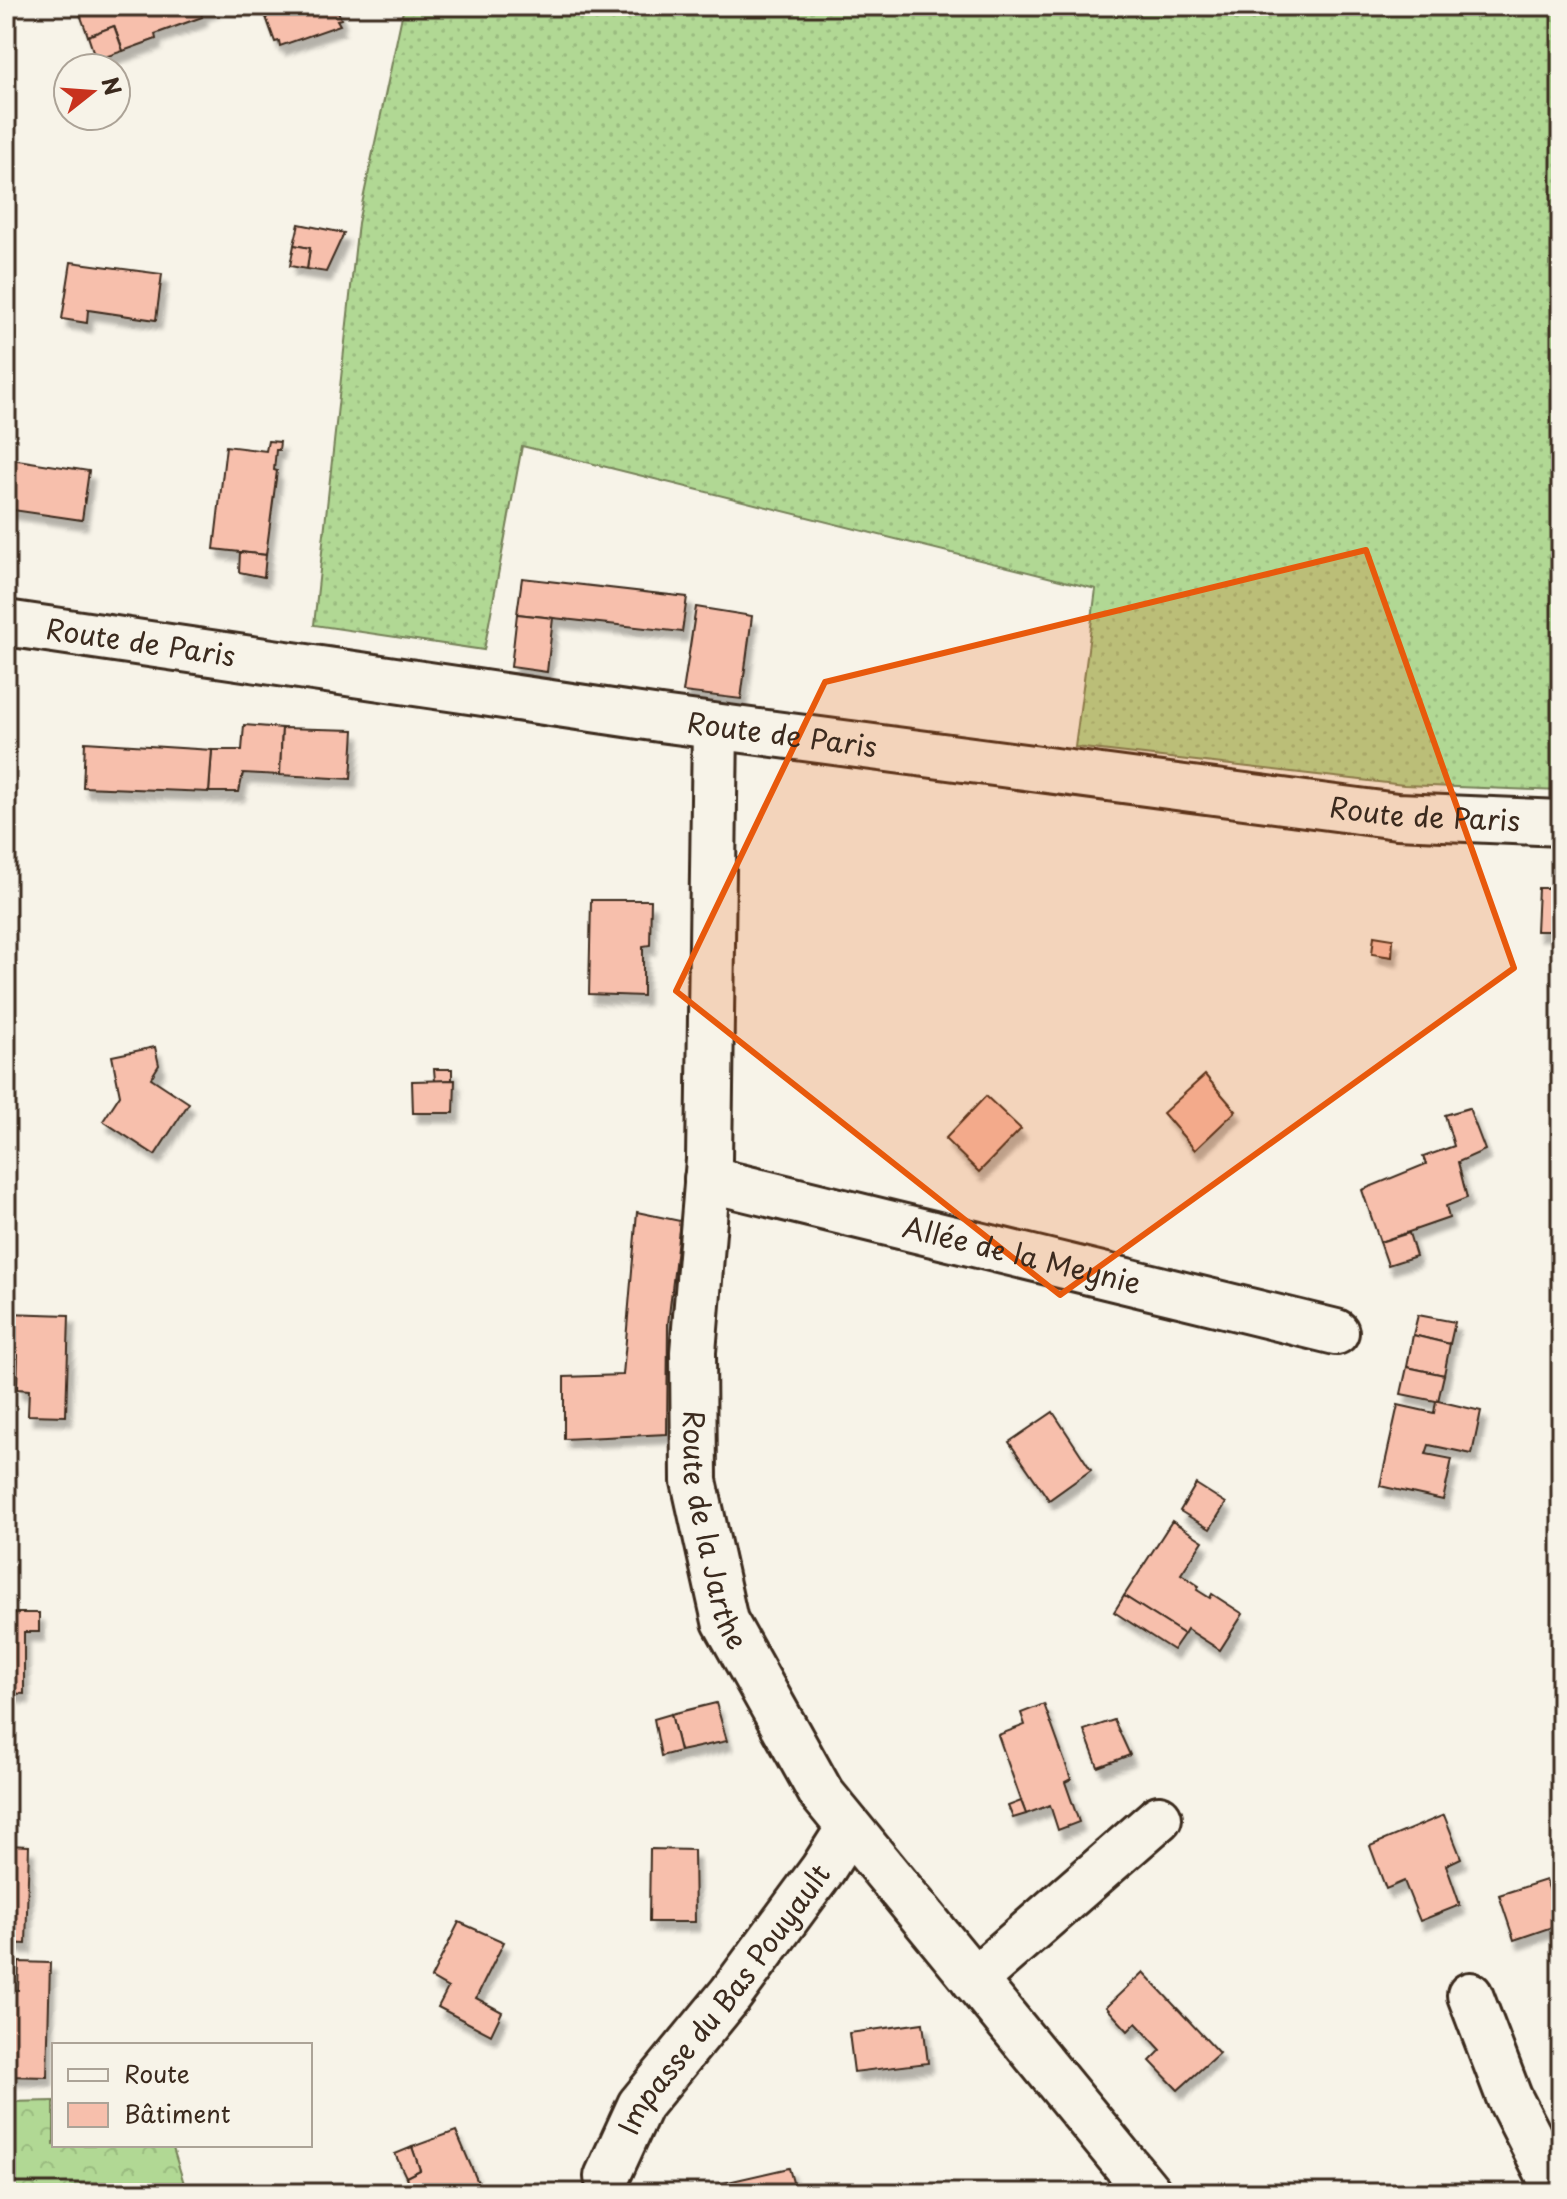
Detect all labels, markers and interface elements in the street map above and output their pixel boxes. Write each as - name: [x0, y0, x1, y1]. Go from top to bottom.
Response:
- north arrow: [52, 52, 132, 132]
- text: N: [94, 73, 131, 99]
- street label: Route de Paris: [43, 606, 239, 676]
- street label: Route de Paris: [685, 700, 880, 767]
- street label: Route de Paris: [1327, 784, 1521, 841]
- street label: Allée de la Meynie: [899, 1204, 1146, 1304]
- street label: Route de la Jarthe: [673, 1410, 760, 1657]
- street label: Impasse du Bas Pouyault: [606, 1854, 840, 2141]
- legend: [52, 2043, 312, 2147]
- text: Route: [124, 2055, 190, 2091]
- text: Bâtiment: [124, 2095, 231, 2131]

